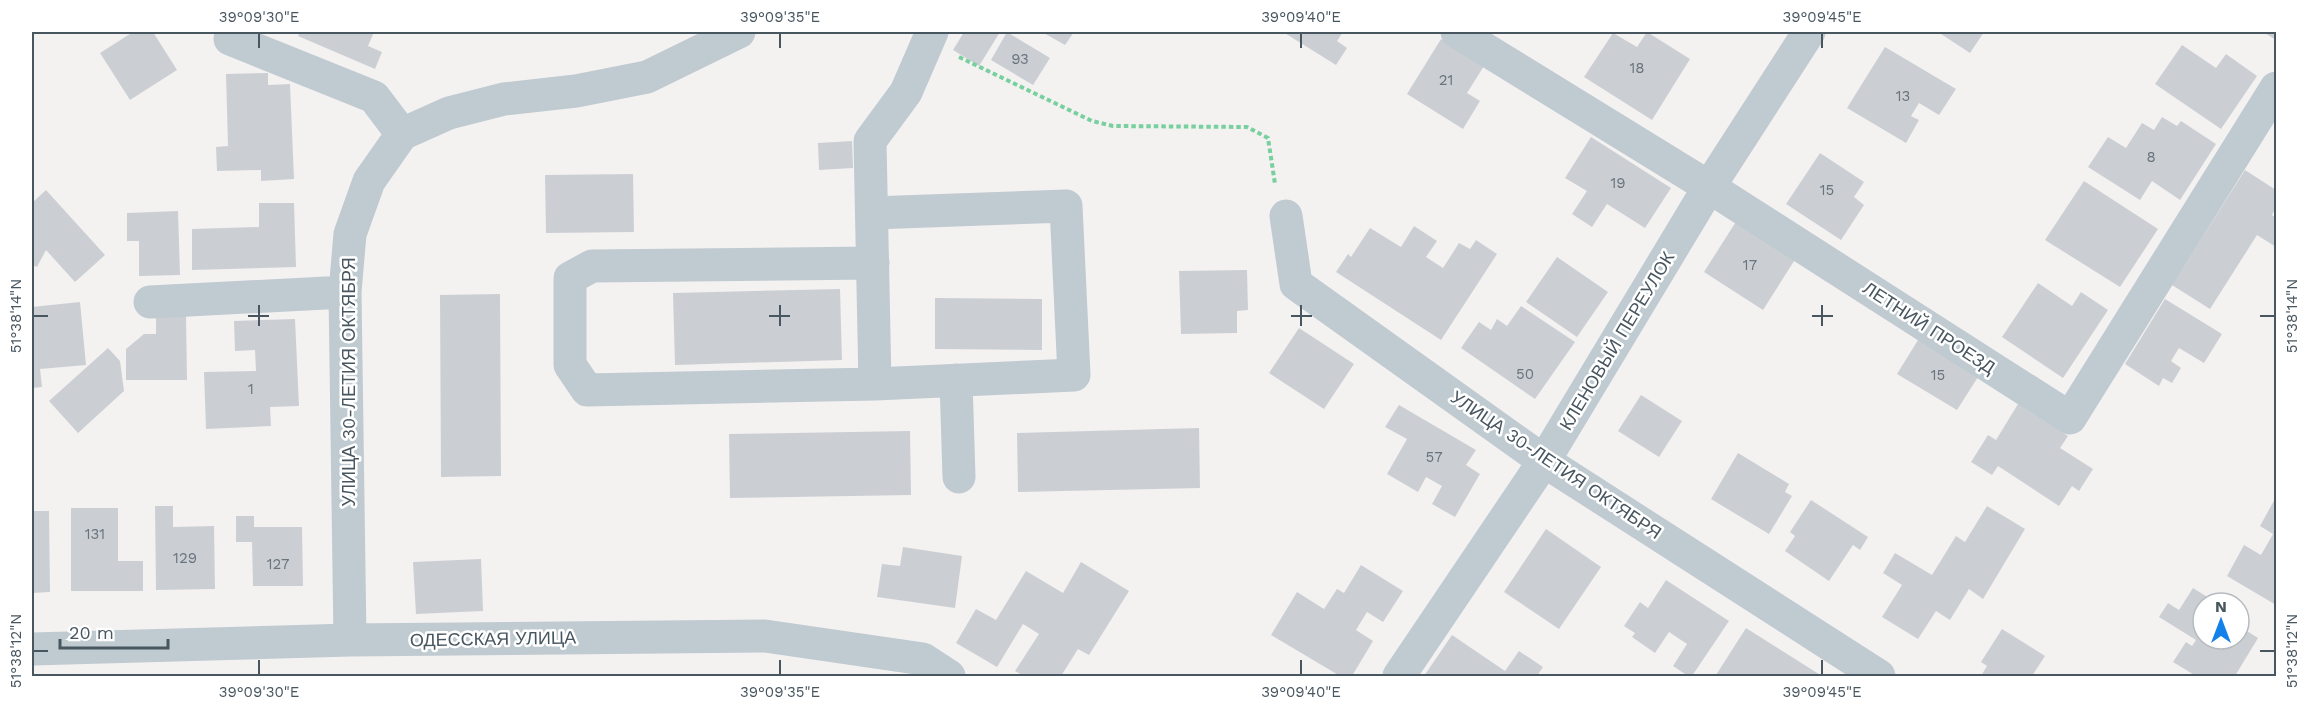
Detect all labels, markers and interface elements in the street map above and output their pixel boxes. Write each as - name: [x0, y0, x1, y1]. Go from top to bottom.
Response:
- text: 39°09'30"E: [219, 8, 299, 26]
- text: 39°09'35"E: [740, 8, 820, 26]
- text: 39°09'40"E: [1261, 8, 1341, 26]
- text: 39°09'45"E: [1782, 8, 1862, 26]
- house number: 93: [1011, 50, 1029, 68]
- house number: 18: [1629, 59, 1645, 77]
- house number: 21: [1439, 71, 1453, 89]
- house number: 13: [1896, 87, 1910, 105]
- house number: 8: [2146, 148, 2156, 166]
- house number: 19: [1610, 174, 1626, 192]
- house number: 15: [1820, 181, 1834, 199]
- street label: КЛЕНОВЫЙ ПЕРЕУЛОК: [1555, 247, 1678, 434]
- house number: 17: [1743, 256, 1757, 274]
- street label: УЛИЦА 30-ЛЕТИЯ ОКТЯБРЯ: [338, 257, 359, 507]
- street label: ЛЕТНИЙ ПРОЕЗД: [1859, 277, 1999, 378]
- text: 51°38'14"N: [7, 279, 25, 353]
- text: 51°38'14"N: [2283, 279, 2301, 353]
- house number: 50: [1516, 365, 1534, 383]
- house number: 15: [1931, 366, 1945, 384]
- house number: 1: [248, 380, 254, 398]
- street label: УЛИЦА 30-ЛЕТИЯ ОКТЯБРЯ: [1447, 386, 1665, 543]
- house number: 57: [1425, 448, 1443, 466]
- house number: 131: [85, 525, 105, 543]
- house number: 129: [173, 549, 197, 567]
- house number: 127: [267, 555, 289, 573]
- north arrow: [2191, 591, 2251, 651]
- text: N: [2215, 597, 2227, 616]
- scale bar: [60, 612, 168, 650]
- text: 51°38'12"N: [7, 614, 25, 688]
- text: 51°38'12"N: [2283, 614, 2301, 688]
- text: 20 m: [69, 622, 114, 643]
- street label: ОДЕССКАЯ УЛИЦА: [410, 627, 576, 650]
- text: 39°09'30"E: [219, 683, 299, 701]
- text: 39°09'35"E: [740, 683, 820, 701]
- text: 39°09'40"E: [1261, 683, 1341, 701]
- text: 39°09'45"E: [1782, 683, 1862, 701]

